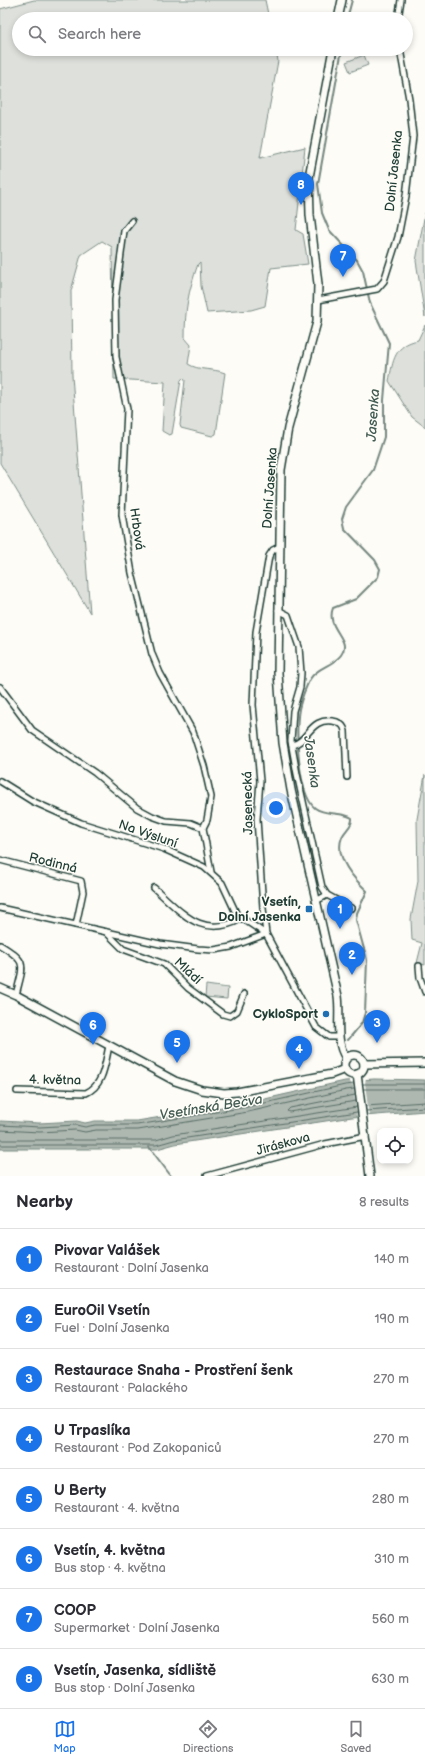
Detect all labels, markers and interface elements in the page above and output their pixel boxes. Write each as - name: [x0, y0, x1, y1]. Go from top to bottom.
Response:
- search box: [12, 12, 413, 56]
- icon: search: [26, 23, 48, 45]
- text: Search here: [58, 25, 141, 44]
- street label: Dolní Jasenka: [382, 130, 406, 212]
- pin: 8: [288, 172, 314, 205]
- pin: 7: [330, 244, 356, 277]
- water label: Jasenka: [363, 388, 383, 443]
- street label: Dolní Jasenka: [259, 447, 281, 529]
- street label: Hrbová: [126, 507, 148, 551]
- water label: Jasenka: [300, 734, 324, 789]
- street label: Jasenecká: [239, 771, 257, 835]
- your location: [266, 798, 286, 818]
- street label: Na Výsluní: [117, 817, 180, 852]
- street label: Rodinná: [27, 849, 79, 877]
- place label: Vsetín, Dolní Jasenka: [218, 894, 301, 925]
- pin: 1: [327, 896, 353, 929]
- marker: Vsetín, Dolní Jasenka: [304, 904, 314, 914]
- pin: 2: [339, 942, 365, 975]
- street label: Mládí: [171, 954, 206, 988]
- place label: CykloSport: [253, 1006, 319, 1022]
- marker: CykloSport: [321, 1009, 331, 1019]
- pin: 3: [364, 1010, 390, 1043]
- pin: 6: [80, 1012, 106, 1045]
- pin: 5: [164, 1030, 190, 1063]
- pin: 4: [286, 1036, 312, 1069]
- street label: 4. května: [29, 1072, 81, 1088]
- water label: Vsetínská Bečva: [158, 1090, 264, 1124]
- map controls: [377, 1128, 413, 1164]
- button: locate: [377, 1128, 413, 1164]
- street label: Jiráskova: [254, 1129, 312, 1159]
- text: Nearby: [16, 1192, 73, 1212]
- text: 8 results: [359, 1194, 409, 1210]
- text: Pivovar Valášek: [54, 1241, 160, 1260]
- text: 1: [26, 1251, 32, 1267]
- text: 140 m: [374, 1251, 409, 1267]
- text: Restaurant · Dolní Jasenka: [54, 1260, 209, 1276]
- text: EuroOil Vsetín: [54, 1301, 150, 1320]
- text: 2: [25, 1311, 33, 1327]
- text: 190 m: [375, 1311, 409, 1327]
- text: Fuel · Dolní Jasenka: [54, 1320, 170, 1336]
- text: Restaurace Snaha - Prostření šenk: [54, 1361, 293, 1380]
- text: 3: [25, 1371, 33, 1387]
- text: 270 m: [373, 1371, 409, 1387]
- text: Restaurant · Palackého: [54, 1380, 188, 1396]
- text: U Trpaslíka: [54, 1421, 131, 1440]
- text: 4: [25, 1431, 33, 1447]
- text: 270 m: [373, 1431, 409, 1447]
- text: Restaurant · Pod Zakopaniců: [54, 1440, 221, 1456]
- text: U Berty: [54, 1481, 106, 1500]
- text: 5: [25, 1491, 33, 1507]
- text: 280 m: [372, 1491, 409, 1507]
- text: Restaurant · 4. května: [54, 1500, 180, 1516]
- text: Vsetín, 4. května: [54, 1541, 165, 1560]
- text: 6: [25, 1551, 33, 1567]
- text: 310 m: [374, 1551, 409, 1567]
- text: Bus stop · 4. května: [54, 1560, 166, 1576]
- text: COOP: [54, 1601, 96, 1620]
- text: 7: [25, 1611, 33, 1627]
- text: 560 m: [372, 1611, 409, 1627]
- text: Supermarket · Dolní Jasenka: [54, 1620, 220, 1636]
- text: Vsetín, Jasenka, sídliště: [54, 1661, 216, 1680]
- text: 8: [25, 1671, 33, 1687]
- text: 630 m: [371, 1671, 409, 1687]
- text: Bus stop · Dolní Jasenka: [54, 1680, 195, 1696]
- tab: Map: [54, 1718, 76, 1755]
- tab: Directions: [183, 1718, 233, 1755]
- tab: Saved: [341, 1718, 371, 1755]

